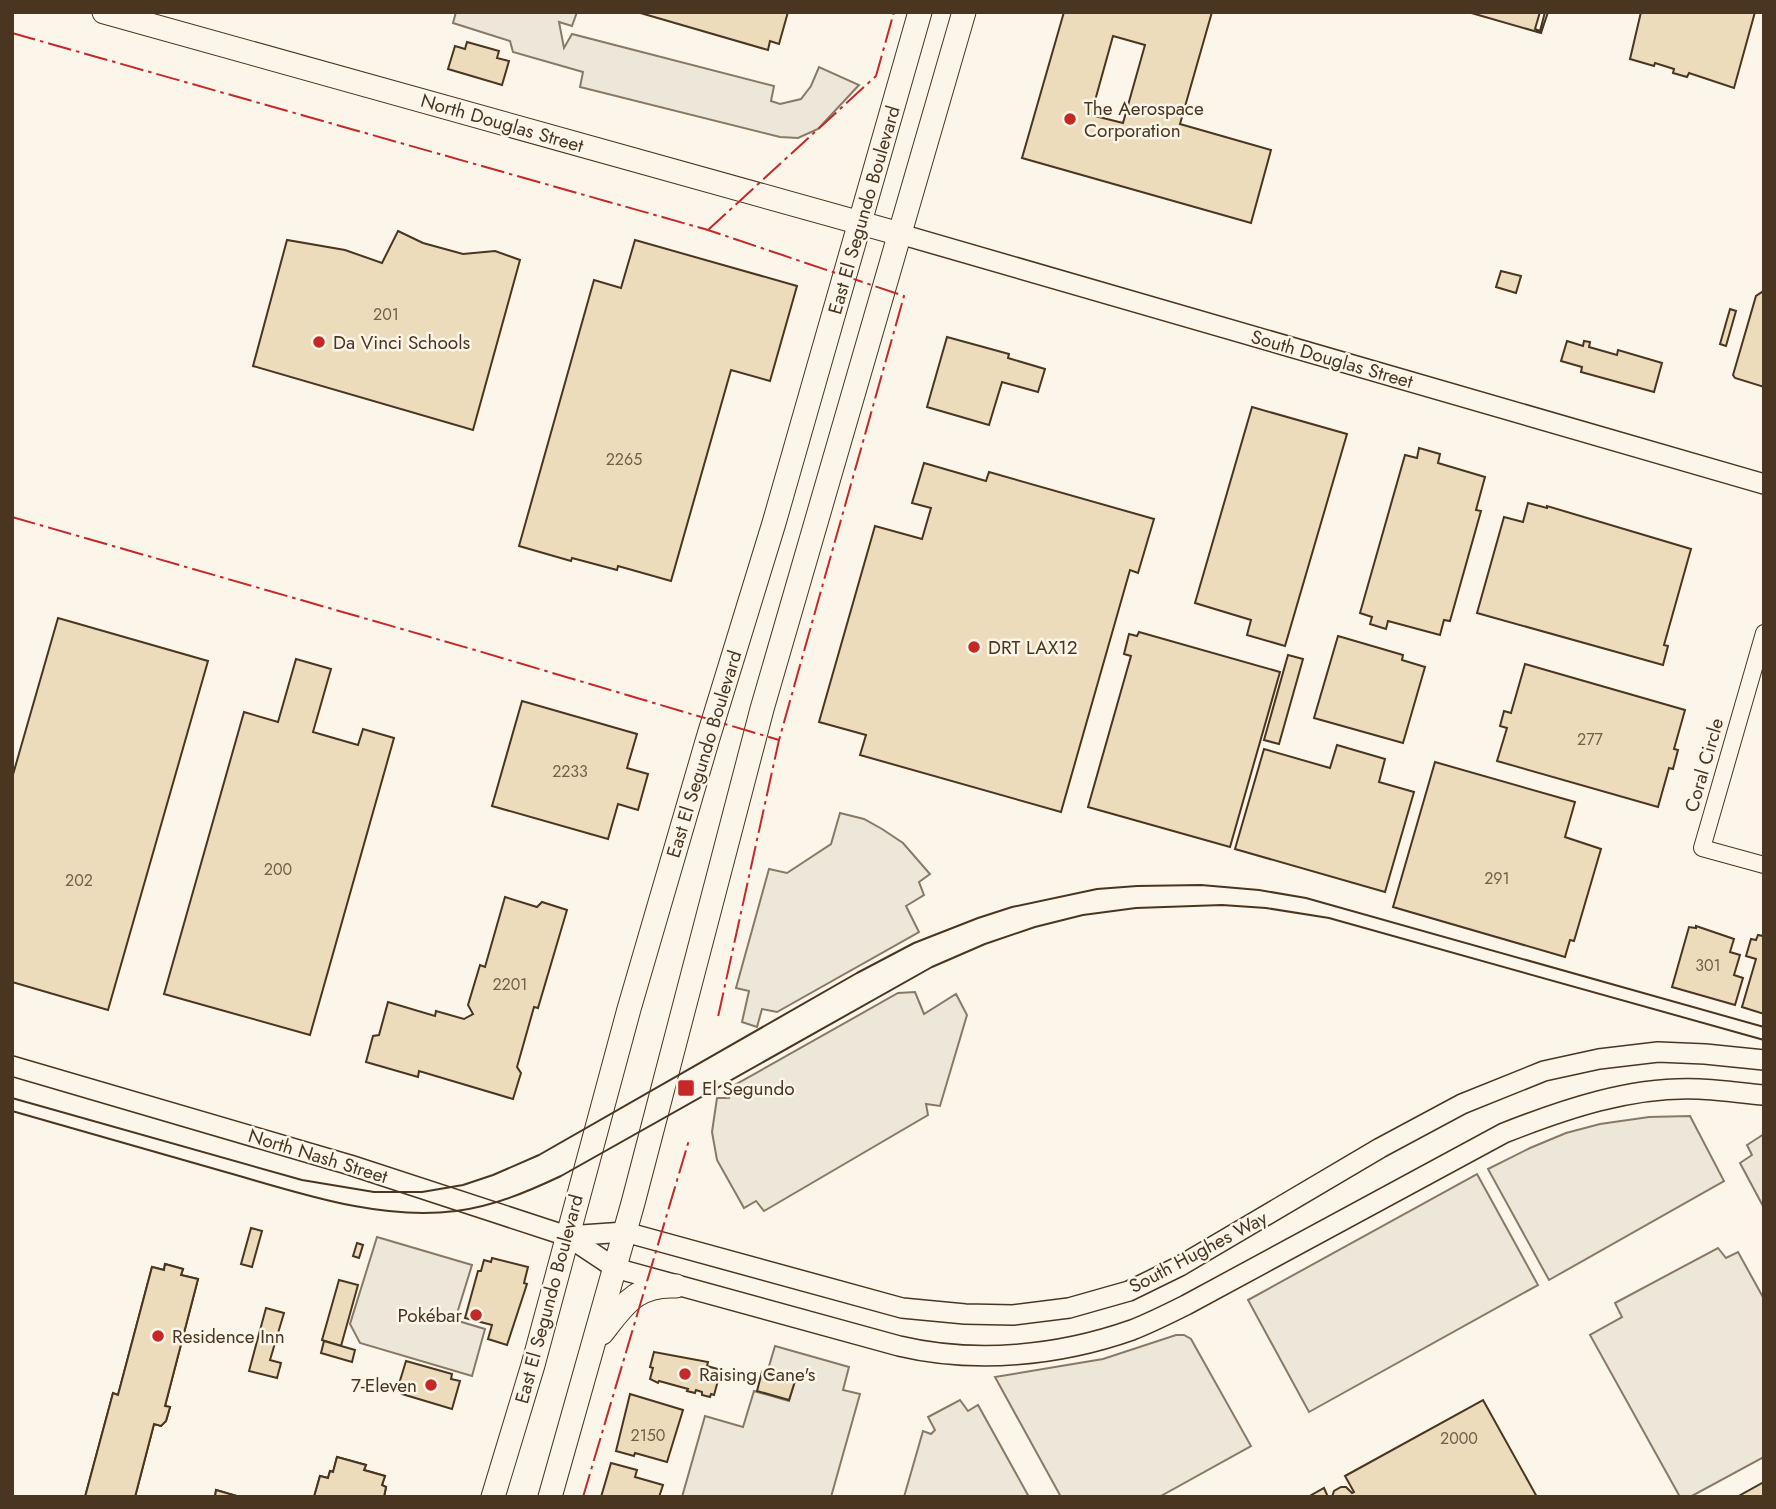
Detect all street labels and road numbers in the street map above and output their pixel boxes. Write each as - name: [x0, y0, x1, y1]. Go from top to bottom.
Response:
- street label: North Douglas Street: [417, 87, 587, 159]
- street label: East El Segundo Boulevard: [821, 103, 907, 317]
- street label: South Douglas Street: [1248, 323, 1417, 395]
- street label: East El Segundo Boulevard: [660, 647, 748, 861]
- street label: Coral Circle: [1678, 715, 1730, 815]
- street label: North Nash Street: [245, 1122, 391, 1190]
- street label: East El Segundo Boulevard: [508, 1191, 590, 1407]
- street label: South Hughes Way: [1124, 1204, 1272, 1300]

